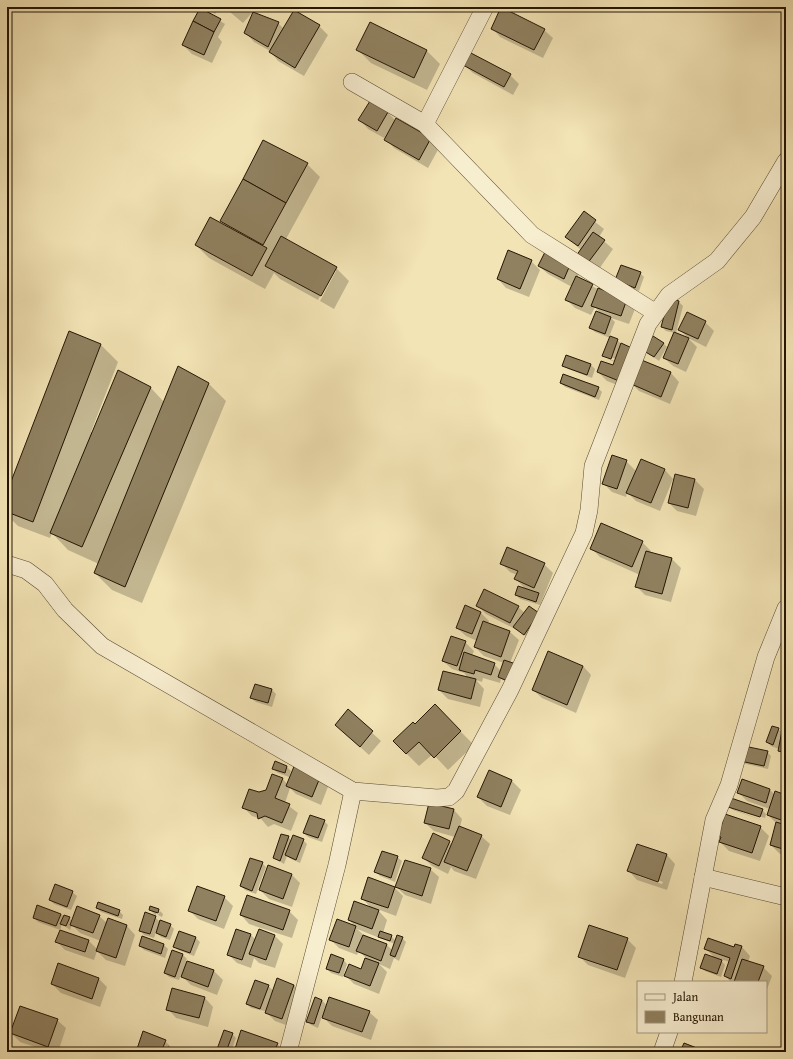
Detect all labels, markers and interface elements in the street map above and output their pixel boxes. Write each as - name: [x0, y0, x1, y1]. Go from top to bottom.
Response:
- legend: [637, 981, 767, 1033]
- text: Jalan: [671, 988, 698, 1005]
- text: Bangunan: [673, 1008, 724, 1025]

